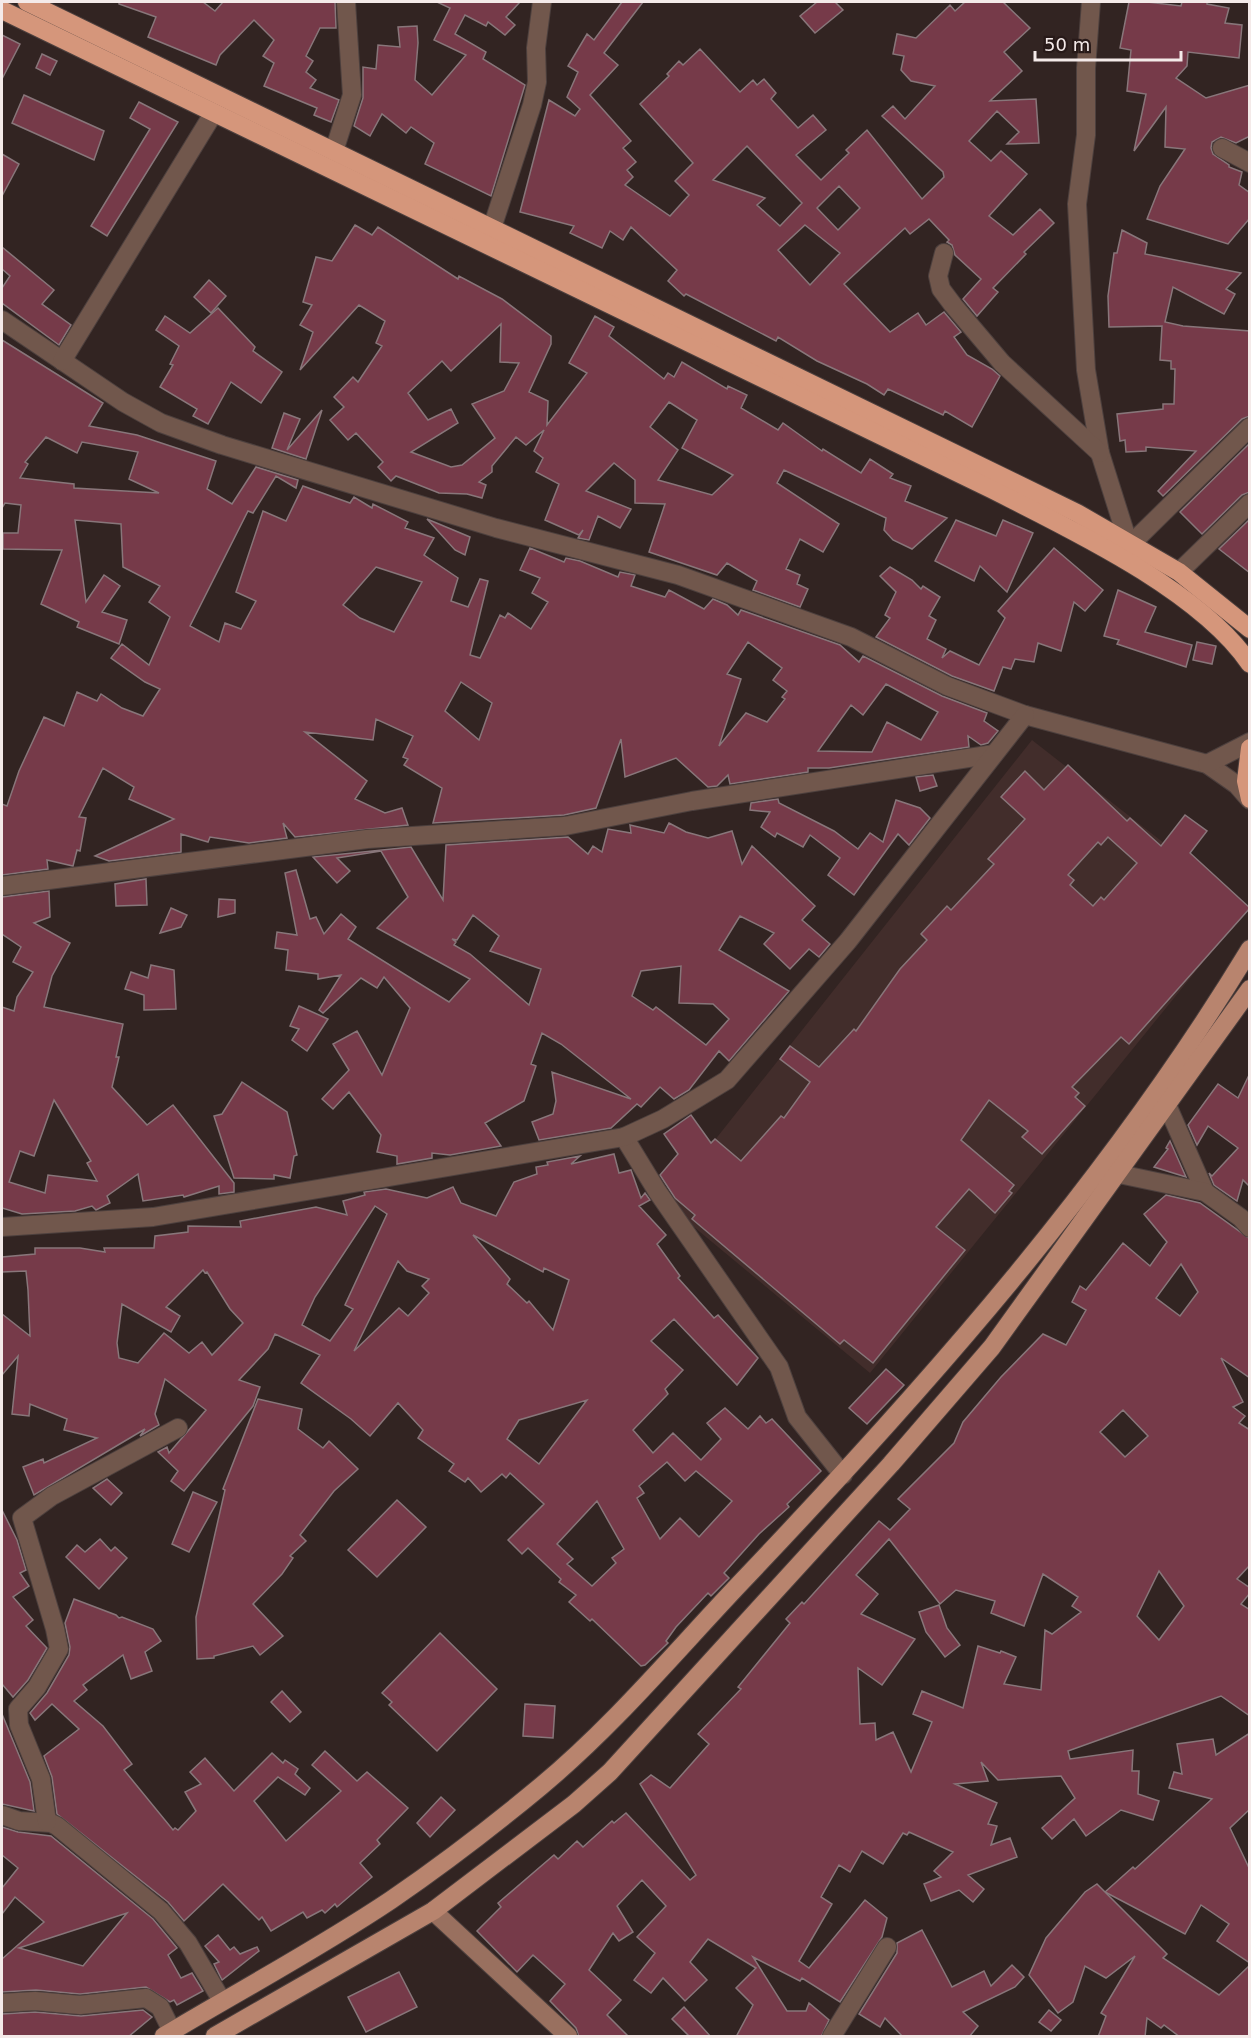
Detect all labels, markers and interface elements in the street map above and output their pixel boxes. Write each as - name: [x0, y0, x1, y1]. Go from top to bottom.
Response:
- scale bar: [1035, 24, 1180, 62]
- text: 50 m: [1044, 34, 1090, 55]

